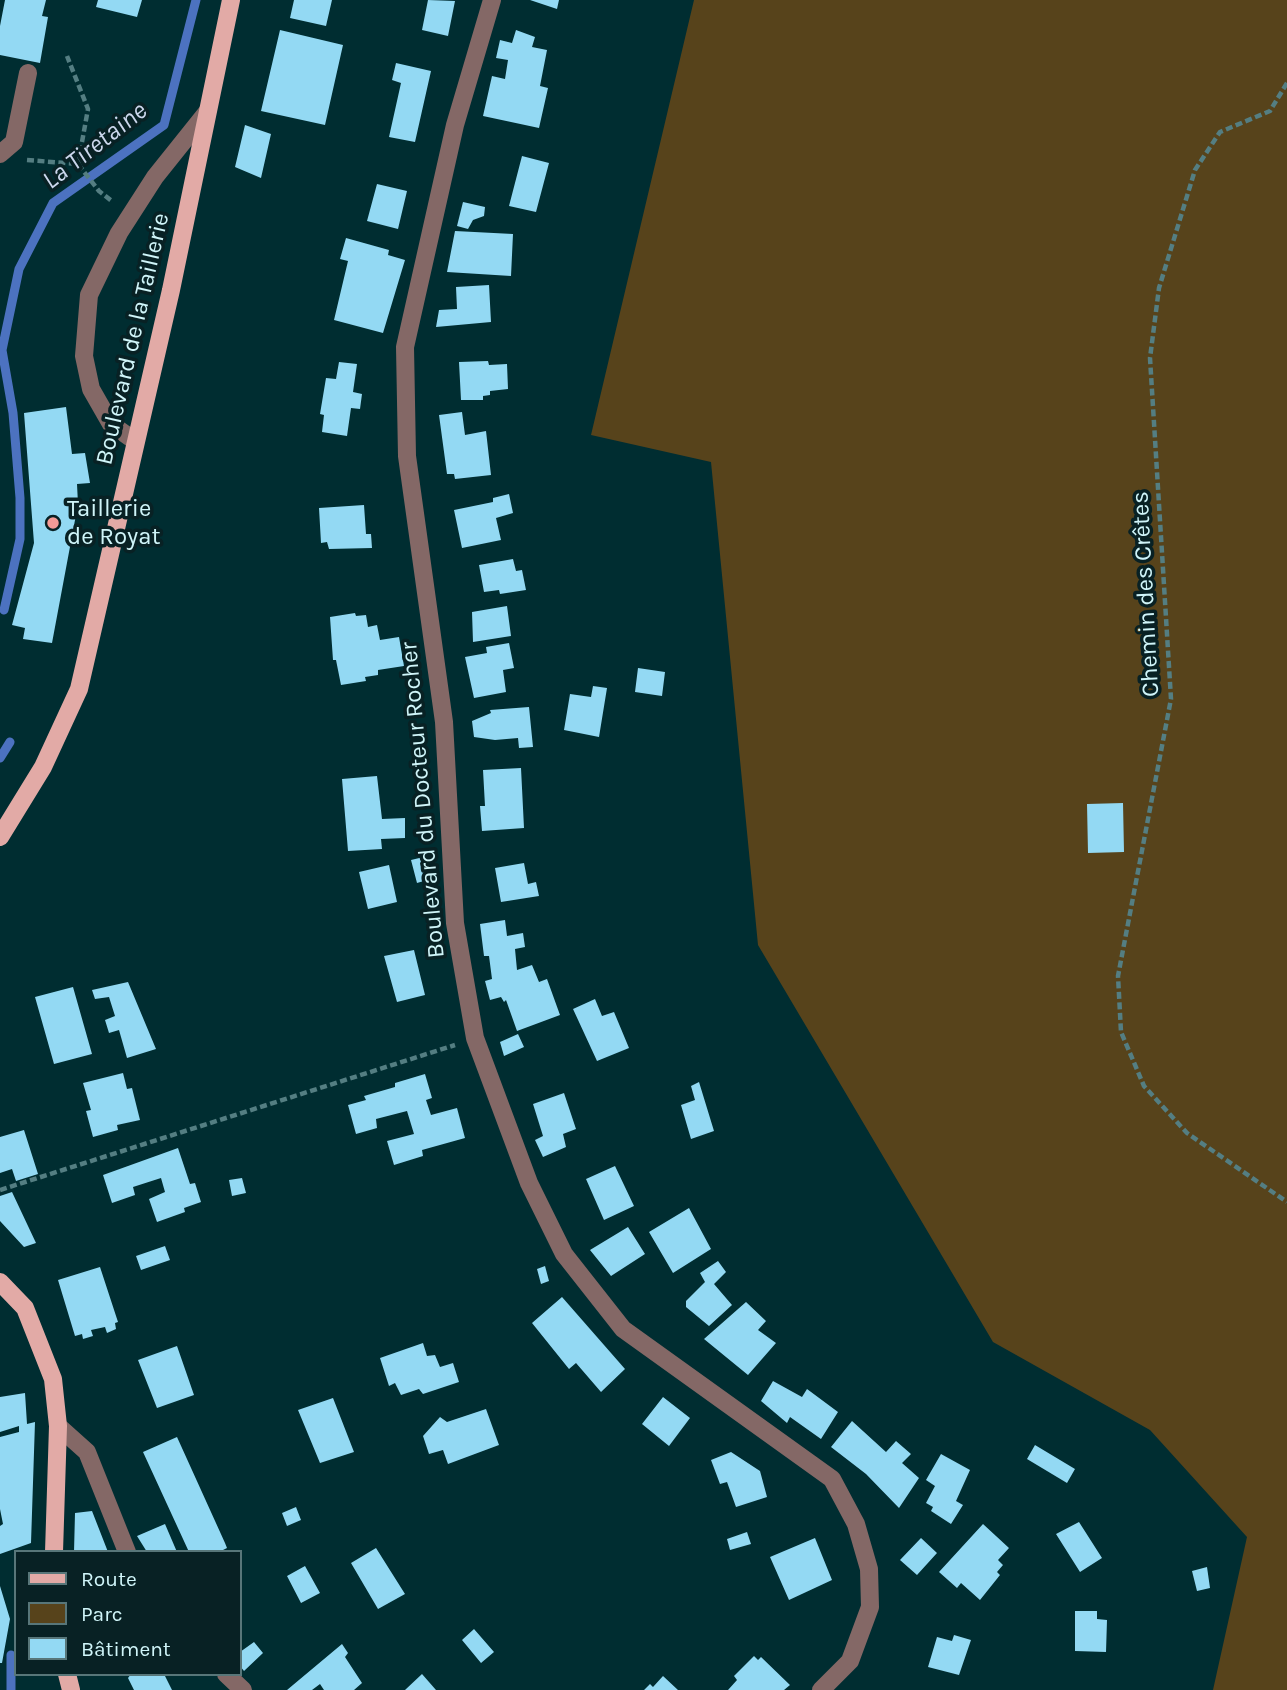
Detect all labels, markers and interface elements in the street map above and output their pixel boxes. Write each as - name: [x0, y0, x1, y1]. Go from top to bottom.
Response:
- water label: La Tiretaine: [36, 95, 154, 197]
- street label: Boulevard de la Taillerie: [90, 210, 176, 468]
- street label: Chemin des Crêtes: [1126, 490, 1166, 698]
- place label: Taillerie de Royat: [67, 495, 160, 551]
- marker: Taillerie de Royat: [45, 515, 61, 531]
- street label: Boulevard du Docteur Rocher: [395, 641, 451, 959]
- legend: [14, 1550, 242, 1676]
- text: Route: [81, 1567, 137, 1591]
- text: Parc: [81, 1602, 123, 1626]
- text: Bâtiment: [81, 1637, 171, 1661]

